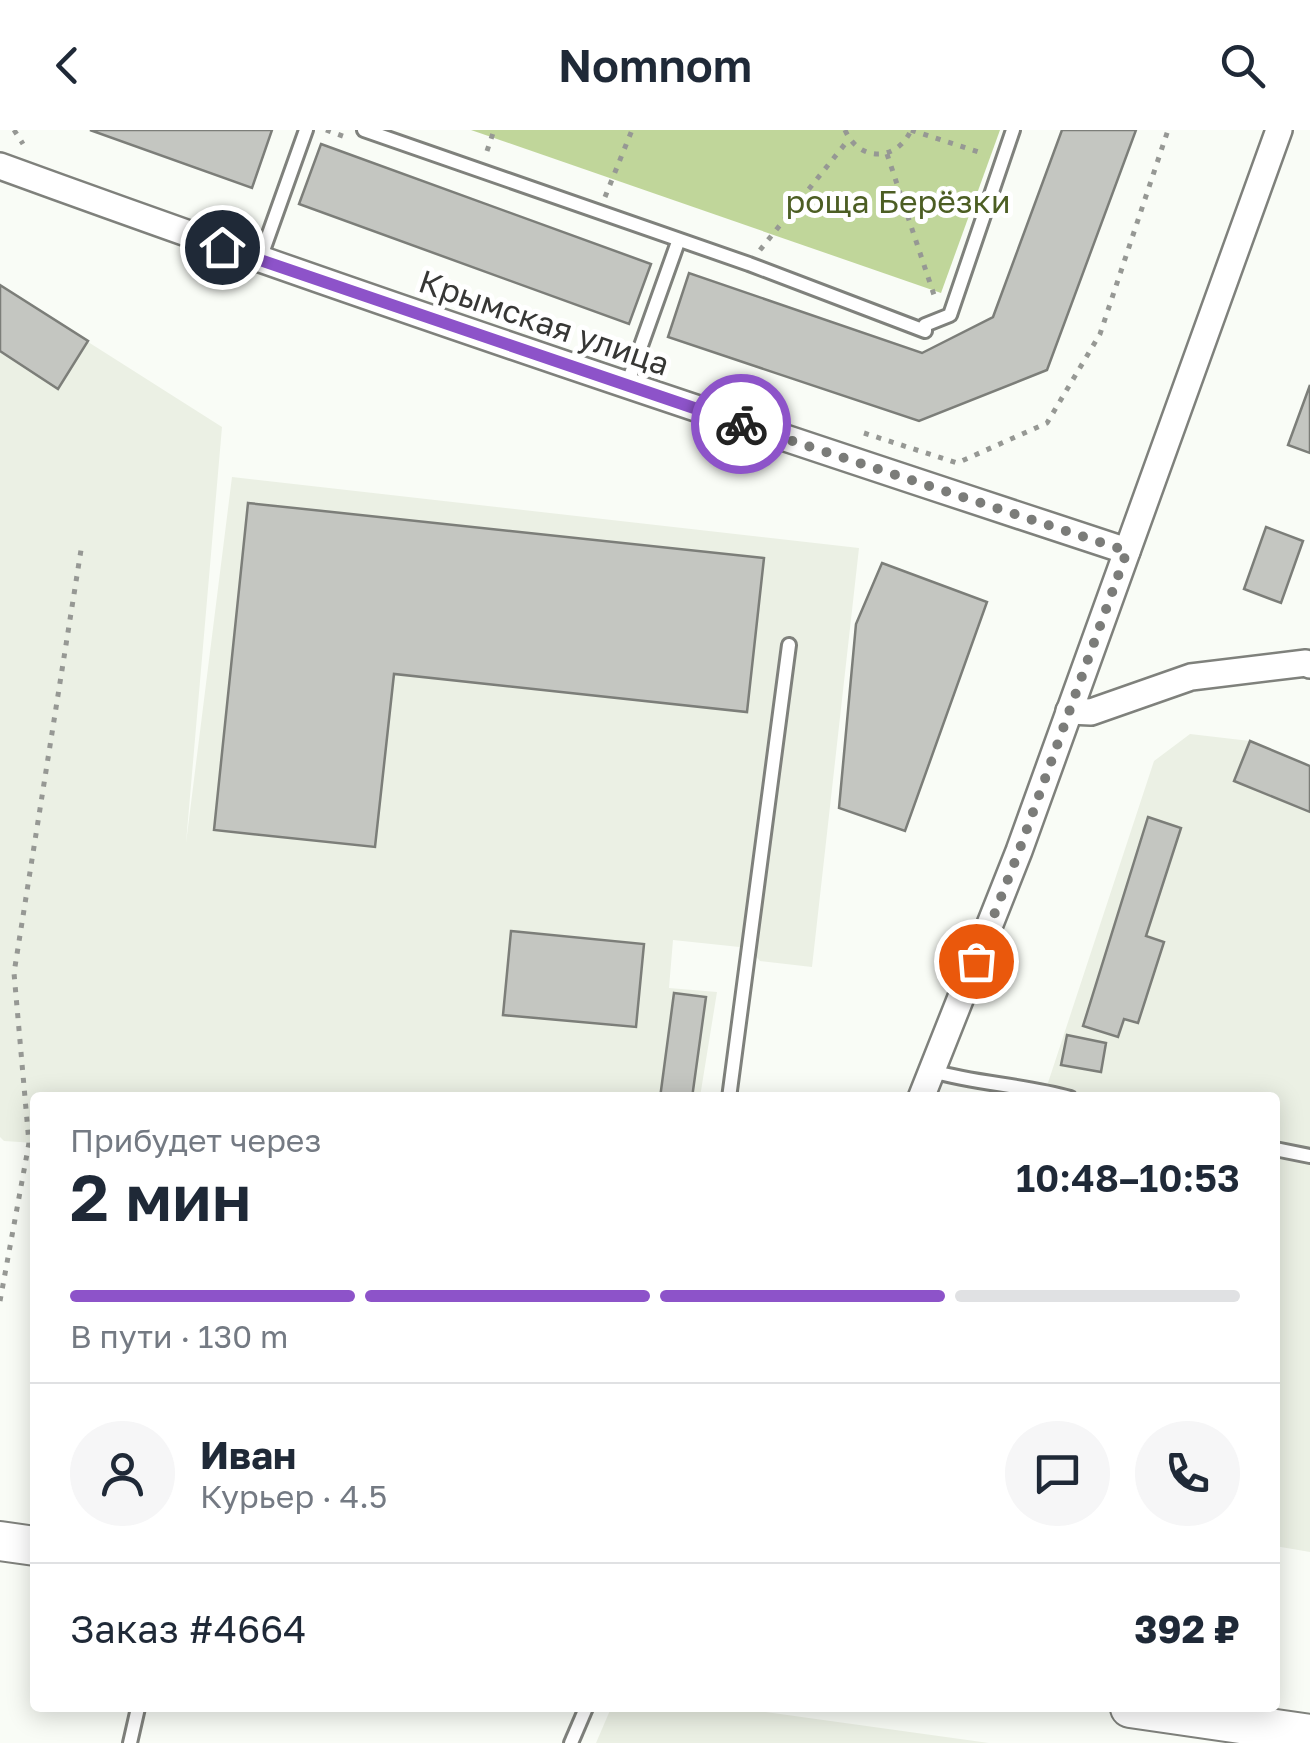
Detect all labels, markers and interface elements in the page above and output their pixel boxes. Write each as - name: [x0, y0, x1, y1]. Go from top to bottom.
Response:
- icon: back: [40, 38, 95, 93]
- text: Nomnom: [558, 38, 752, 92]
- icon: search: [1215, 38, 1270, 93]
- park label: роща Берёзки: [786, 182, 1010, 220]
- pin: [180, 205, 265, 290]
- icon: home: [195, 220, 250, 275]
- street label: Крымская улица: [414, 261, 674, 383]
- courier: [691, 374, 791, 474]
- icon: bike: [714, 397, 769, 452]
- pin: [934, 919, 1019, 1004]
- icon: bag: [949, 934, 1004, 989]
- text: Прибудет через: [70, 1121, 321, 1159]
- text: 10:48–10:53: [1016, 1155, 1240, 1200]
- text: 2 мин: [70, 1157, 251, 1235]
- text: В пути · 130 m: [70, 1317, 288, 1355]
- button: person: [70, 1421, 175, 1526]
- button: chat: [1005, 1421, 1110, 1526]
- button: phone: [1135, 1421, 1240, 1526]
- text: Иван: [200, 1432, 296, 1477]
- text: Курьер · 4.5: [200, 1477, 387, 1515]
- text: Заказ #4664: [70, 1606, 306, 1651]
- text: 392 ₽: [1134, 1606, 1240, 1651]

